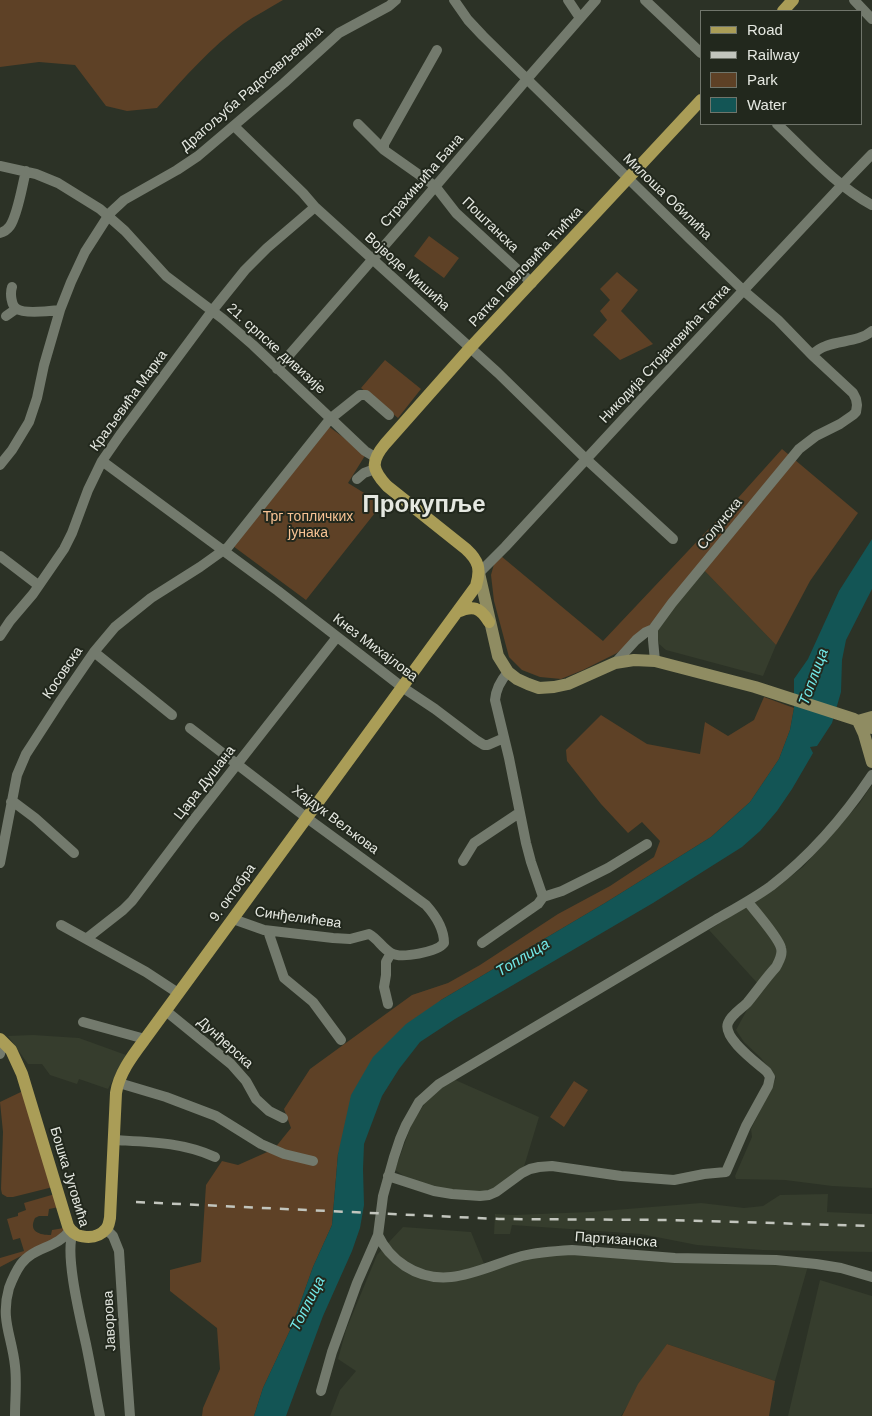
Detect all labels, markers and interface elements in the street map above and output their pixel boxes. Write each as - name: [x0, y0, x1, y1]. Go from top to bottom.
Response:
- legend: [700, 10, 862, 125]
- text: Road: [747, 21, 783, 38]
- street label: Драгољуба Радосављевића: [177, 23, 327, 155]
- text: Railway: [747, 46, 800, 63]
- text: Park: [747, 71, 778, 88]
- text: Water: [747, 96, 786, 113]
- street label: Страхињића Бана: [377, 131, 467, 231]
- street label: Милоша Обилића: [619, 150, 715, 244]
- street label: Поштанска: [458, 194, 522, 256]
- street label: Ратка Павловића Ћићка: [466, 203, 586, 331]
- street label: Војводе Мишића: [361, 229, 453, 315]
- street label: Никодија Стојановића Татка: [596, 281, 734, 427]
- street label: 21. српске дивизије: [223, 300, 329, 398]
- street label: Краљевића Марка: [87, 347, 171, 455]
- district label: Прокупље: [362, 491, 486, 519]
- street label: Солунска: [694, 495, 746, 553]
- park label: Трг топличких јунака: [263, 509, 353, 542]
- street label: Кнез Михајлова: [329, 611, 421, 685]
- street label: Косовска: [39, 644, 87, 702]
- water label: Топлица: [795, 646, 833, 708]
- street label: Цара Душана: [171, 743, 239, 823]
- street label: Хајдук Вељкова: [288, 782, 382, 858]
- street label: 9. октобра: [206, 861, 260, 925]
- street label: Синђелићева: [254, 904, 342, 932]
- water label: Топлица: [493, 935, 553, 981]
- street label: Дунђерска: [194, 1014, 256, 1072]
- street label: Бошка Југовића: [46, 1125, 92, 1229]
- street label: Партизанска: [574, 1229, 658, 1251]
- water label: Топлица: [287, 1274, 329, 1334]
- street label: Јаворова: [100, 1290, 120, 1352]

